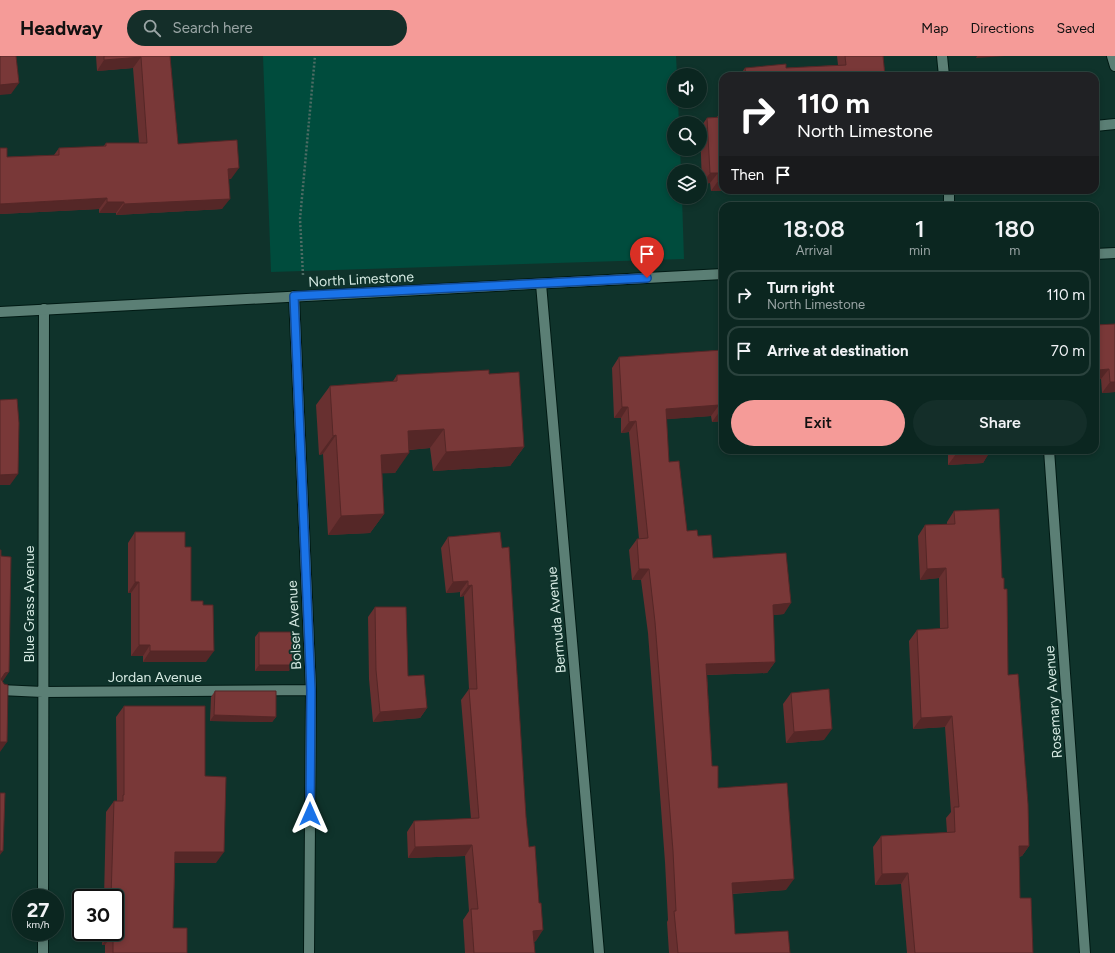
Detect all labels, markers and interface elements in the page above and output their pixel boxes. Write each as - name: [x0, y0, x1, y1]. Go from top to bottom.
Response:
- search box: [127, 10, 407, 46]
- text: Headway: [20, 17, 103, 40]
- icon: search: [141, 17, 163, 39]
- text: Search here: [173, 19, 253, 37]
- text: Map: [921, 20, 949, 37]
- text: Directions: [971, 20, 1034, 37]
- text: Saved: [1056, 20, 1095, 37]
- map controls: [667, 68, 707, 204]
- button: sound: [667, 68, 707, 108]
- text: 110 m: [797, 86, 870, 120]
- icon: right: [731, 88, 783, 140]
- button: search: [667, 116, 707, 156]
- text: North Limestone: [797, 120, 933, 142]
- button: layers: [667, 164, 707, 204]
- icon: arrive: [772, 164, 794, 186]
- text: Then: [731, 166, 764, 184]
- text: 18:08: [783, 214, 845, 243]
- text: 1: [915, 214, 925, 243]
- text: 180: [995, 214, 1035, 243]
- pin: [630, 237, 664, 278]
- icon: arrive: [636, 243, 658, 265]
- text: Arrival: [796, 243, 832, 258]
- text: min: [909, 243, 930, 258]
- text: m: [1009, 243, 1020, 258]
- street label: North Limestone: [308, 268, 415, 291]
- text: Turn right: [767, 279, 835, 297]
- icon: right: [733, 284, 755, 306]
- text: 110 m: [1047, 286, 1085, 304]
- text: North Limestone: [767, 297, 865, 312]
- icon: arrive: [733, 340, 755, 362]
- text: Arrive at destination: [767, 342, 908, 360]
- text: 70 m: [1051, 342, 1085, 360]
- button: Exit: [731, 400, 905, 446]
- button: Share: [913, 400, 1087, 446]
- street label: Blue Grass Avenue: [21, 545, 38, 662]
- street label: Bermuda Avenue: [543, 566, 570, 674]
- street label: Bolser Avenue: [284, 580, 305, 670]
- street label: Rosemary Avenue: [1041, 645, 1066, 759]
- street label: Jordan Avenue: [108, 669, 202, 686]
- position arrow: [289, 793, 331, 835]
- speed limit sign: 30: [72, 889, 124, 941]
- text: 27: [27, 898, 49, 922]
- text: km/h: [27, 918, 49, 931]

